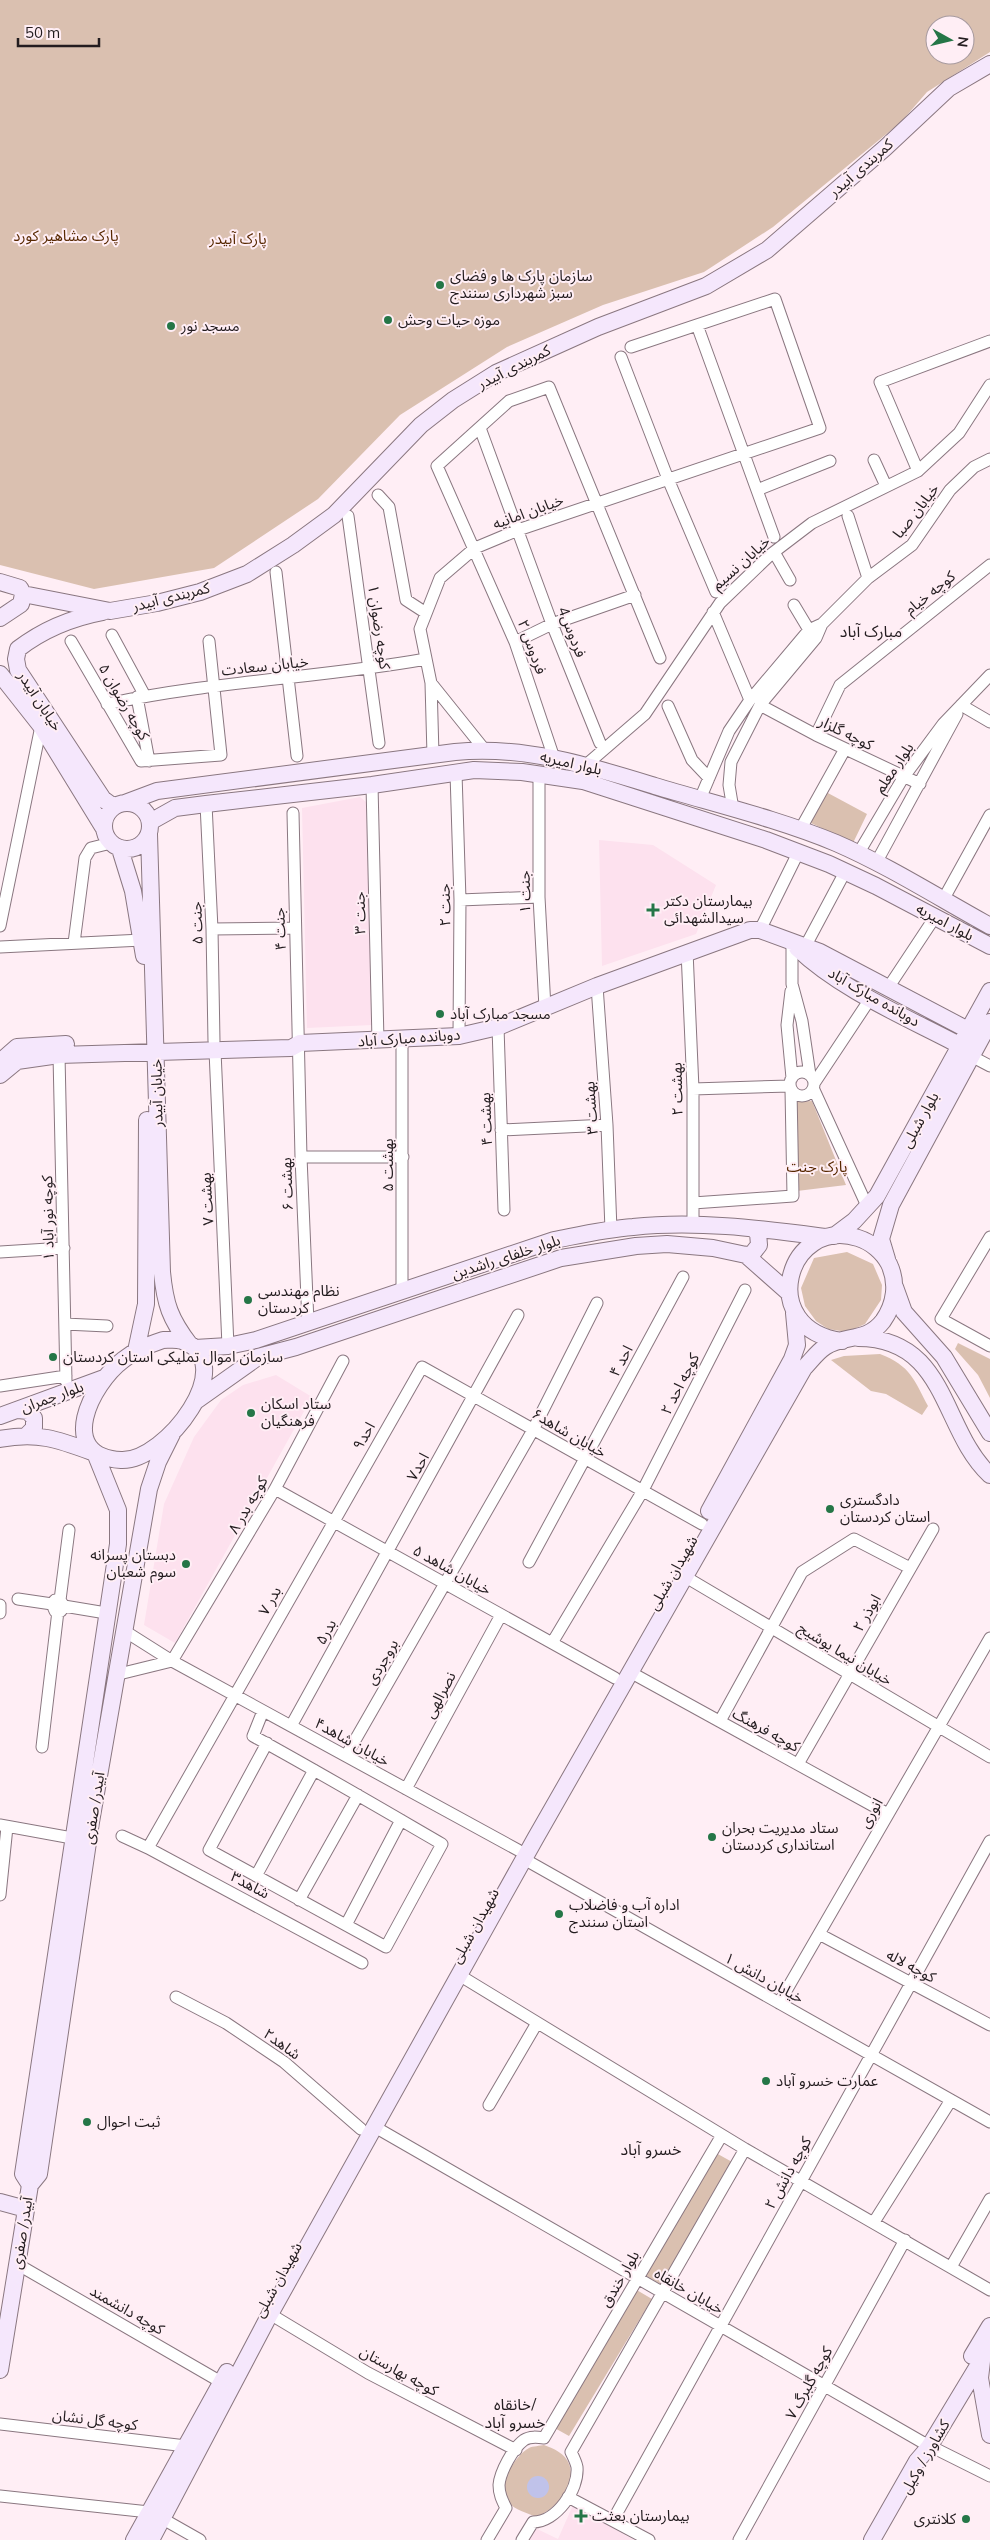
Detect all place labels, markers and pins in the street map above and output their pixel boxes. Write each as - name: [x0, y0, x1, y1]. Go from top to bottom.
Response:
- place label: سازمان پارک ها و فضای سبز شهرداری سنندج: [450, 266, 593, 305]
- marker: سازمان پارک ها و فضای سبز شهرداری سنندج: [434, 279, 446, 291]
- place label: موزه حیات وحش: [398, 310, 500, 329]
- marker: موزه حیات وحش: [382, 314, 394, 326]
- place label: مسجد نور: [180, 316, 240, 335]
- marker: مسجد نور: [165, 320, 177, 332]
- place label: بیمارستان دکتر سیدالشهدائی: [663, 891, 753, 927]
- marker: بیمارستان دکتر سیدالشهدائی: [646, 903, 660, 917]
- place label: مسجد مبارک آباد: [450, 1004, 551, 1023]
- marker: مسجد مبارک آباد: [434, 1008, 446, 1020]
- place label: نظام مهندسی کردستان: [258, 1281, 340, 1317]
- marker: نظام مهندسی کردستان: [242, 1294, 254, 1306]
- place label: سازمان اموال تملیکی استان کردستان: [63, 1347, 283, 1366]
- marker: سازمان اموال تملیکی استان کردستان: [47, 1351, 59, 1363]
- place label: ستاد اسکان فرهنگیان: [261, 1394, 332, 1430]
- marker: ستاد اسکان فرهنگیان: [245, 1407, 257, 1419]
- place label: دادگستری استان کردستان: [840, 1490, 930, 1526]
- marker: دادگستری استان کردستان: [824, 1503, 836, 1515]
- place label: دبستان پسرانه سوم شعبان: [90, 1545, 176, 1583]
- marker: دبستان پسرانه سوم شعبان: [180, 1558, 192, 1570]
- place label: ستاد مدیریت بحران استانداری کردستان: [722, 1818, 839, 1854]
- marker: ستاد مدیریت بحران استانداری کردستان: [706, 1831, 718, 1843]
- place label: اداره آب و فاضلاب استان سنندج: [569, 1895, 680, 1934]
- marker: اداره آب و فاضلاب استان سنندج: [553, 1908, 565, 1920]
- place label: عمارت خسرو آباد: [776, 2071, 879, 2090]
- marker: عمارت خسرو آباد: [760, 2075, 772, 2087]
- place label: ثبت احوال: [97, 2112, 160, 2131]
- marker: ثبت احوال: [81, 2116, 93, 2128]
- place label: بیمارستان بعثت: [592, 2506, 689, 2525]
- marker: بیمارستان بعثت: [574, 2509, 588, 2523]
- place label: کلانتری: [914, 2509, 957, 2528]
- marker: کلانتری: [960, 2513, 972, 2525]

